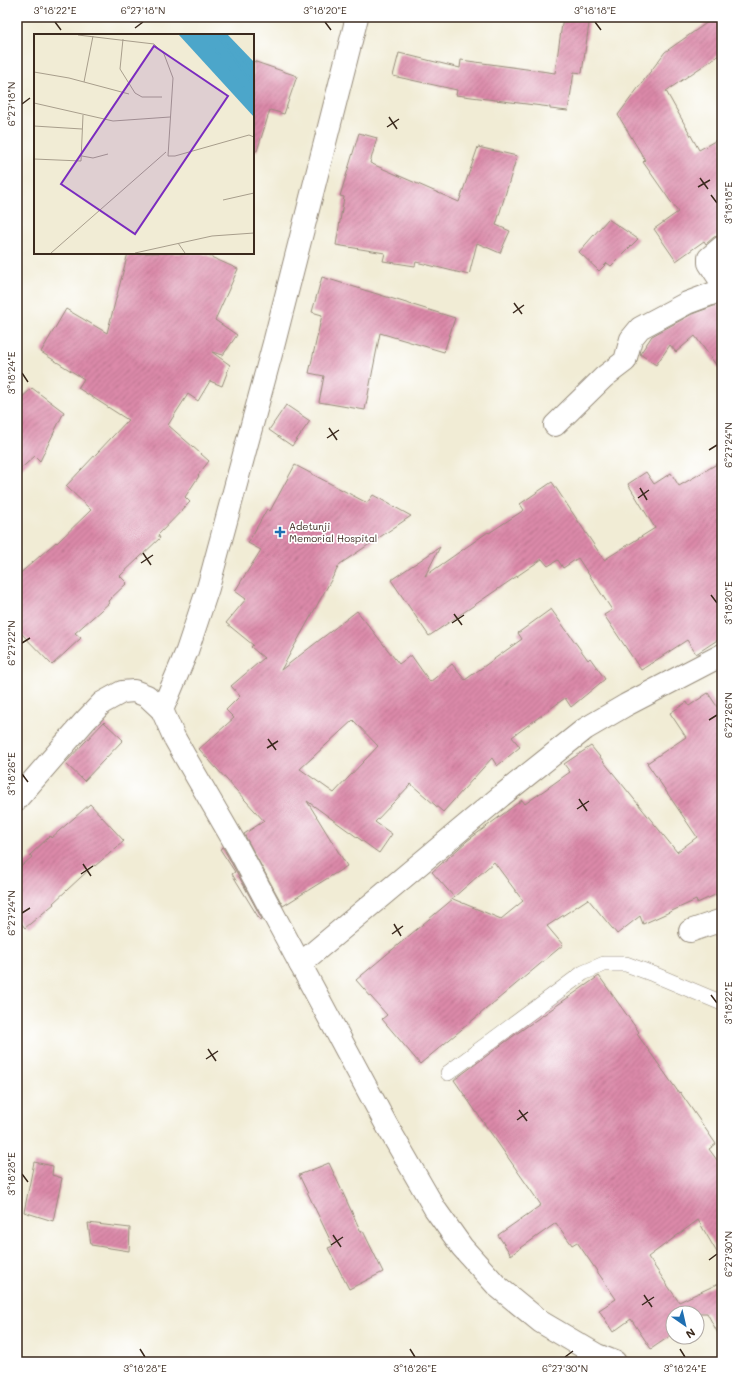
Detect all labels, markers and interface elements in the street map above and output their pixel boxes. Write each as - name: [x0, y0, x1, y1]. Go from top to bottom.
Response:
- text: 3°18'22"E: [34, 3, 77, 17]
- text: 6°27'18"N: [121, 3, 165, 17]
- text: 3°18'20"E: [303, 3, 347, 17]
- text: 3°18'18"E: [574, 3, 616, 17]
- inset map: [34, 34, 254, 254]
- text: 6°27'18"N: [4, 82, 18, 126]
- text: 3°18'18"E: [721, 182, 735, 224]
- text: 3°18'24"E: [4, 351, 18, 395]
- text: 6°27'24"N: [721, 422, 735, 468]
- place label: Adetunji Memorial Hospital: [289, 519, 377, 545]
- marker: Adetunji Memorial Hospital: [274, 526, 286, 538]
- text: 3°18'20"E: [721, 581, 735, 625]
- text: 6°27'22"N: [4, 620, 18, 666]
- text: 6°27'26"N: [721, 692, 735, 738]
- text: 3°18'26"E: [4, 752, 18, 796]
- text: 6°27'24"N: [4, 890, 18, 936]
- text: 3°18'22"E: [721, 981, 735, 1024]
- text: 3°18'28"E: [4, 1152, 18, 1196]
- text: 6°27'30"N: [721, 1231, 735, 1277]
- north arrow: [665, 1305, 705, 1345]
- text: N: [683, 1325, 699, 1342]
- text: 3°18'28"E: [123, 1361, 167, 1375]
- text: 3°18'26"E: [393, 1361, 437, 1375]
- text: 6°27'30"N: [542, 1361, 588, 1375]
- text: 3°18'24"E: [663, 1361, 707, 1375]

